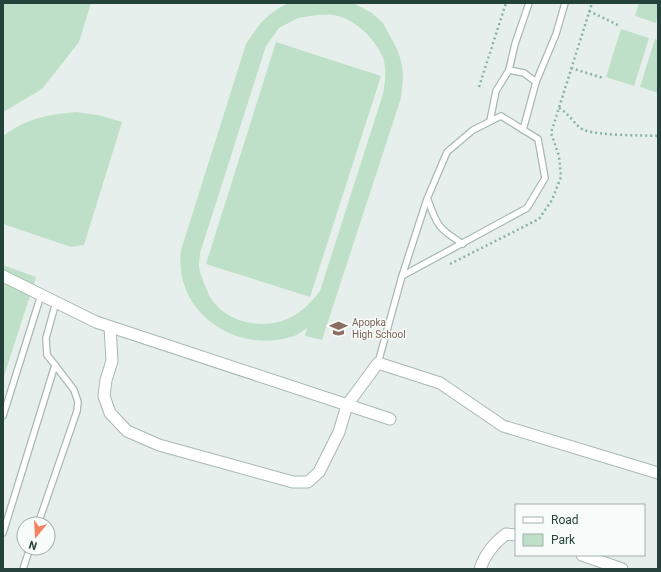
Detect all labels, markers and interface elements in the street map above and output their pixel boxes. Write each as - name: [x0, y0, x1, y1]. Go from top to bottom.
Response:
- place label: Apopka High School: [352, 317, 406, 340]
- school or university icon: Apopka High School: [329, 318, 349, 338]
- legend: [515, 504, 645, 556]
- text: Road: [551, 513, 579, 527]
- north arrow: [16, 516, 56, 556]
- text: Park: [551, 533, 576, 547]
- text: N: [27, 538, 39, 552]

